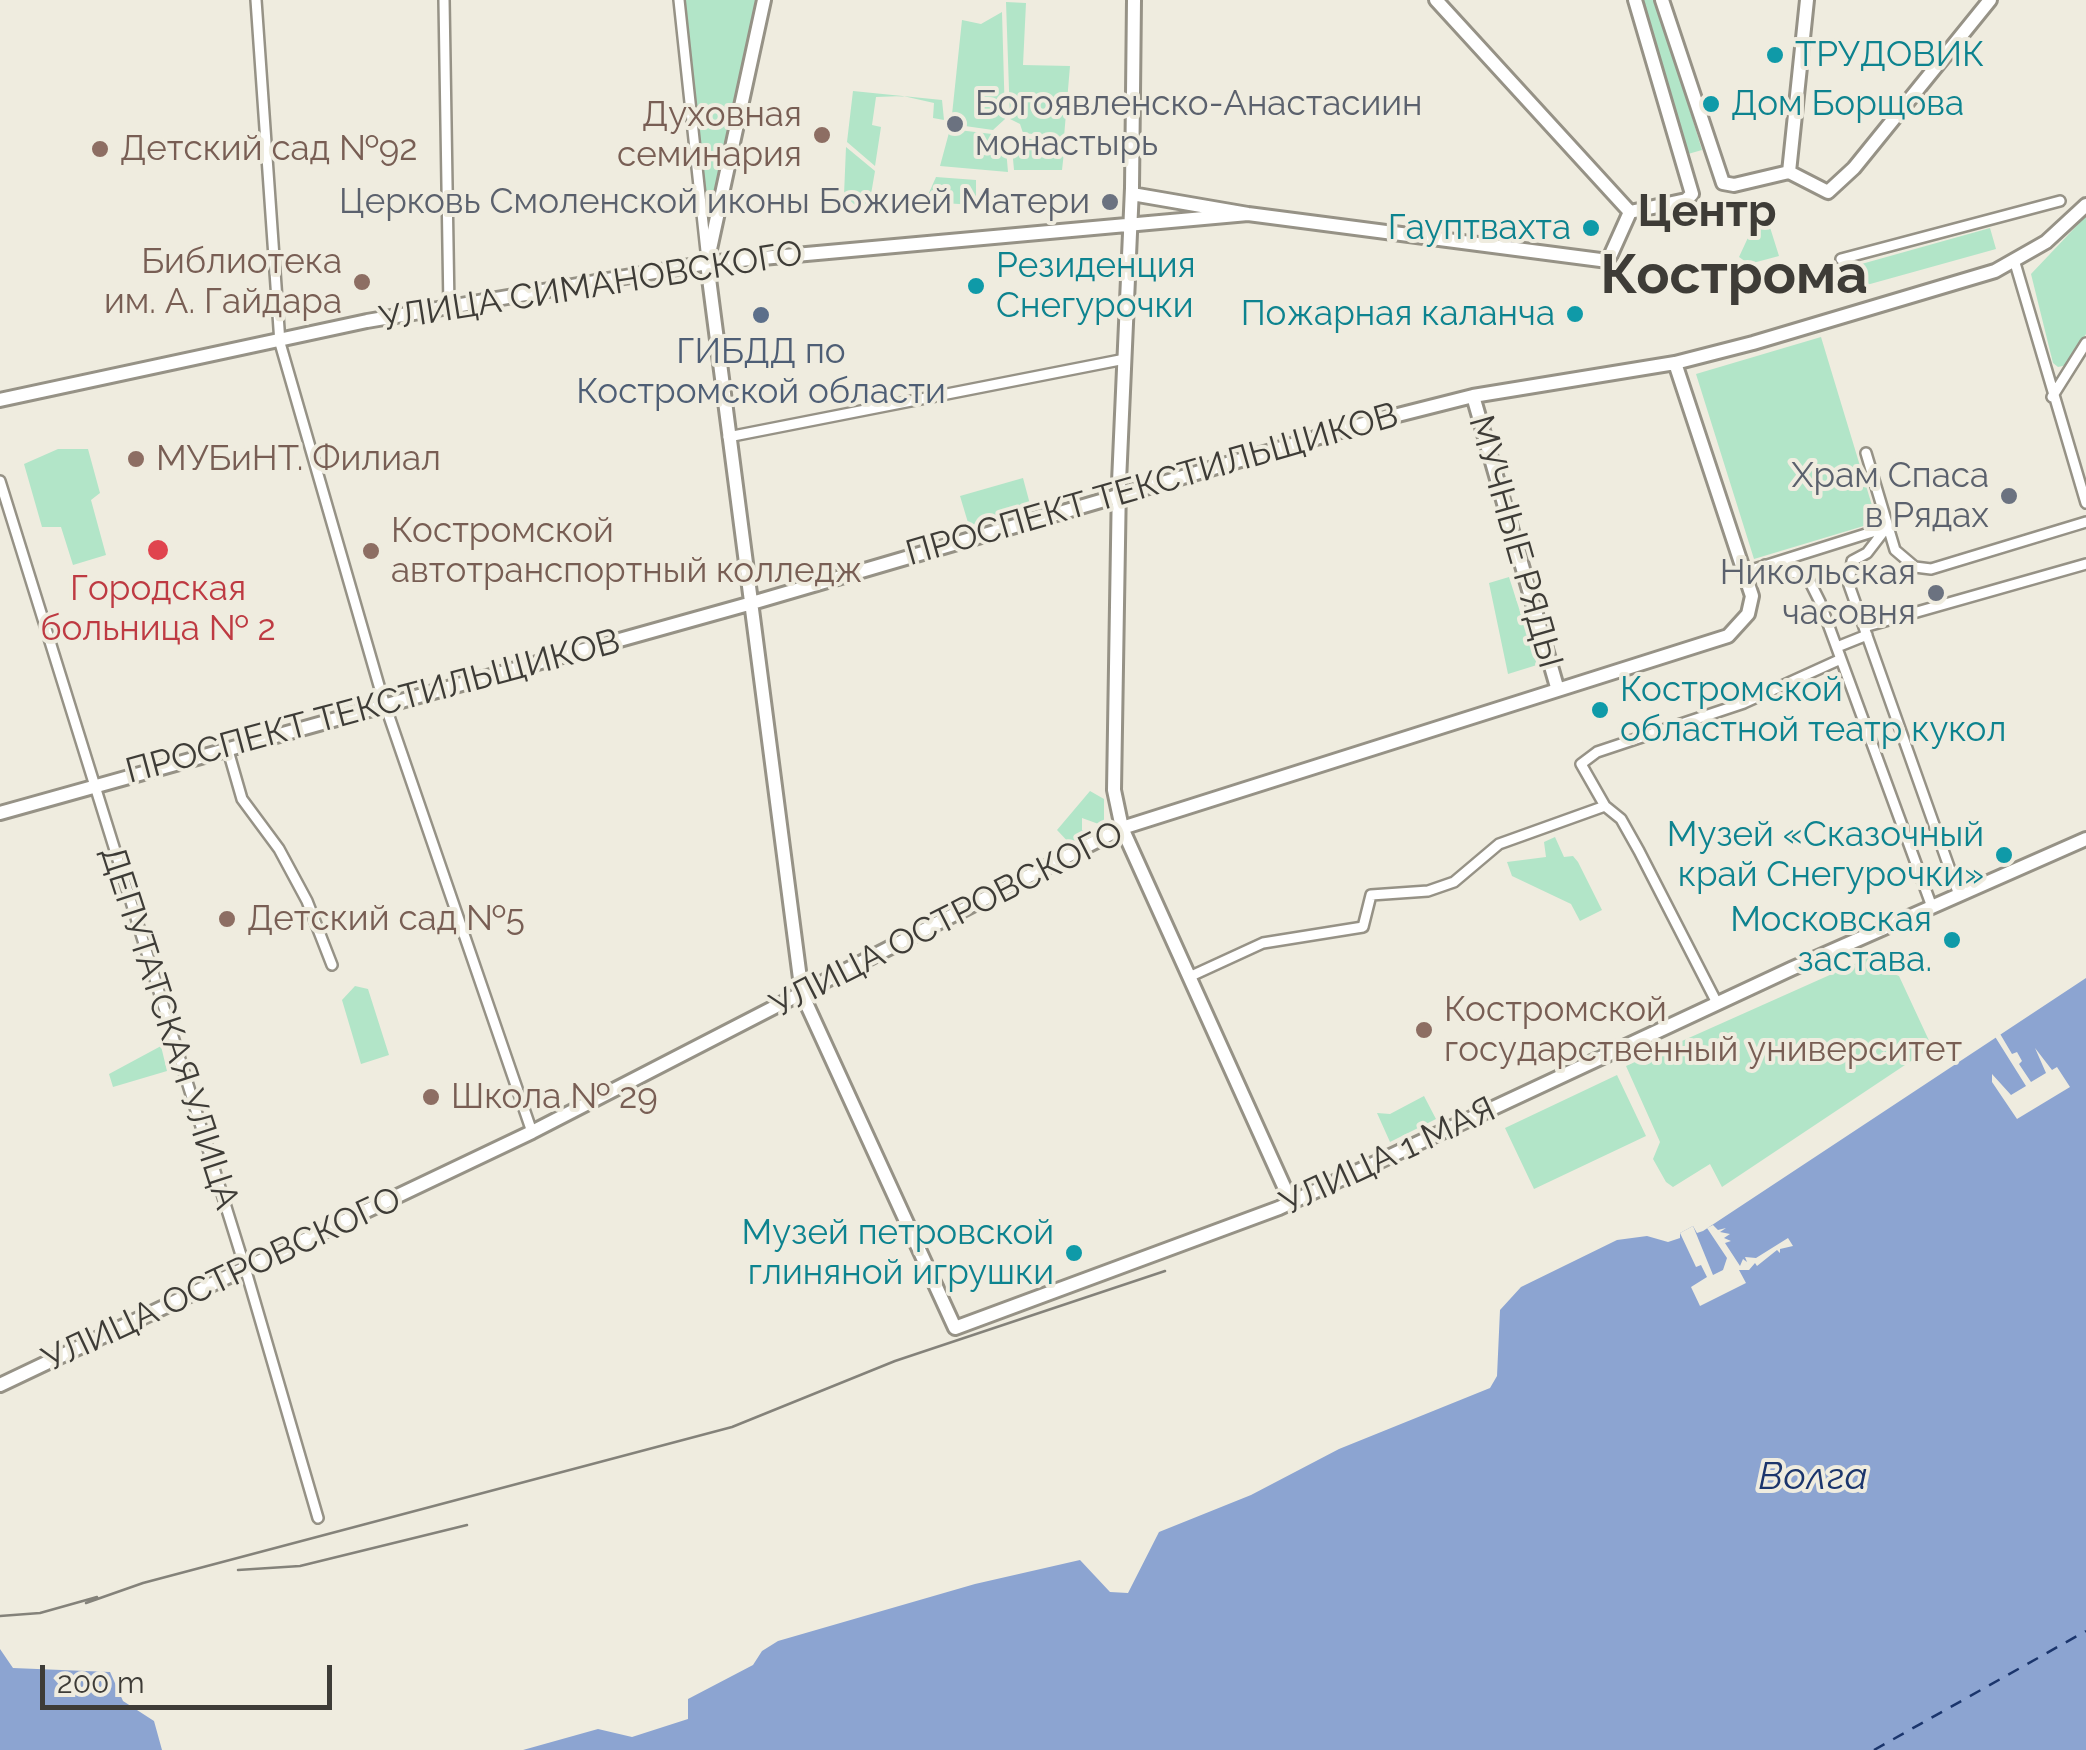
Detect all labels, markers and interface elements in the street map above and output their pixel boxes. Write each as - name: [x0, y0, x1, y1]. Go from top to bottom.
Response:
- place label: ТРУДОВИК: [1795, 34, 1984, 76]
- marker: ТРУДОВИК: [1764, 44, 1786, 66]
- place label: Богоявленско-Анастасиин монастырь: [975, 83, 1422, 165]
- place label: Дом Борщова: [1731, 83, 1964, 125]
- marker: Дом Борщова: [1700, 93, 1722, 115]
- place label: Духовная семинария: [617, 94, 802, 176]
- marker: Богоявленско-Анастасиин монастырь: [944, 113, 966, 135]
- marker: Духовная семинария: [811, 124, 833, 146]
- place label: Детский сад №92: [120, 128, 418, 170]
- marker: Детский сад №92: [89, 138, 111, 160]
- place label: Церковь Смоленской иконы Божией Матери: [339, 181, 1090, 223]
- district label: Центр: [1637, 185, 1777, 239]
- marker: Церковь Смоленской иконы Божией Матери: [1099, 191, 1121, 213]
- place label: Гауптвахта: [1388, 207, 1571, 249]
- marker: Гауптвахта: [1580, 217, 1602, 239]
- street label: УЛИЦА СИМАНОВСКОГО: [377, 233, 805, 341]
- place label: Библиотека им. А. Гайдара: [104, 241, 342, 323]
- district label: Кострома: [1600, 243, 1868, 309]
- place label: Резиденция Снегурочки: [996, 245, 1196, 327]
- marker: Библиотека им. А. Гайдара: [351, 271, 373, 293]
- marker: Резиденция Снегурочки: [965, 275, 987, 297]
- place label: Пожарная каланча: [1241, 293, 1555, 335]
- marker: Пожарная каланча: [1564, 303, 1586, 325]
- marker: ГИБДД по Костромской области: [750, 304, 772, 326]
- place label: ГИБДД по Костромской области: [576, 331, 946, 413]
- street label: ПРОСПЕКТ ТЕКСТИЛЬЩИКОВ: [901, 395, 1403, 575]
- street label: МУЧНЫЕ РЯДЫ: [1459, 411, 1571, 673]
- place label: МУБиНТ. Филиал: [156, 438, 441, 480]
- marker: МУБиНТ. Филиал: [125, 448, 147, 470]
- place label: Храм Спаса в Рядах: [1791, 455, 1989, 537]
- marker: Храм Спаса в Рядах: [1998, 485, 2020, 507]
- place label: Костромской автотранспортный колледж: [391, 510, 862, 592]
- marker: Городская больница № 2: [145, 537, 171, 563]
- marker: Костромской автотранспортный колледж: [360, 540, 382, 562]
- place label: Никольская часовня: [1720, 552, 1916, 634]
- place label: Городская больница № 2: [40, 568, 276, 650]
- marker: Никольская часовня: [1925, 582, 1947, 604]
- street label: ПРОСПЕКТ ТЕКСТИЛЬЩИКОВ: [121, 621, 625, 793]
- place label: Костромской областной театр кукол: [1620, 669, 2006, 751]
- marker: Костромской областной театр кукол: [1589, 699, 1611, 721]
- street label: УЛИЦА ОСТРОВСКОГО: [764, 813, 1130, 1027]
- place label: Музей «Сказочный край Снегурочки»: [1667, 814, 1984, 896]
- street label: ДЕПУТАТСКАЯ УЛИЦА: [90, 841, 248, 1215]
- marker: Музей «Сказочный край Снегурочки»: [1993, 844, 2015, 866]
- place label: Детский сад №5: [247, 898, 525, 940]
- place label: Московская застава.: [1730, 899, 1932, 981]
- marker: Детский сад №5: [216, 908, 238, 930]
- marker: Московская застава.: [1941, 929, 1963, 951]
- place label: Костромской государственный университет: [1444, 989, 1962, 1071]
- marker: Костромской государственный университет: [1413, 1019, 1435, 1041]
- place label: Школа № 29: [451, 1076, 658, 1118]
- marker: Школа № 29: [420, 1086, 442, 1108]
- street label: УЛИЦА 1 МАЯ: [1274, 1089, 1502, 1225]
- street label: УЛИЦА ОСТРОВСКОГО: [36, 1179, 408, 1381]
- place label: Музей петровской глиняной игрушки: [742, 1212, 1054, 1294]
- marker: Музей петровской глиняной игрушки: [1063, 1242, 1085, 1264]
- water label: Волга: [1759, 1455, 1867, 1501]
- scale bar: [45, 1645, 338, 1707]
- text: 200 m: [57, 1665, 145, 1700]

